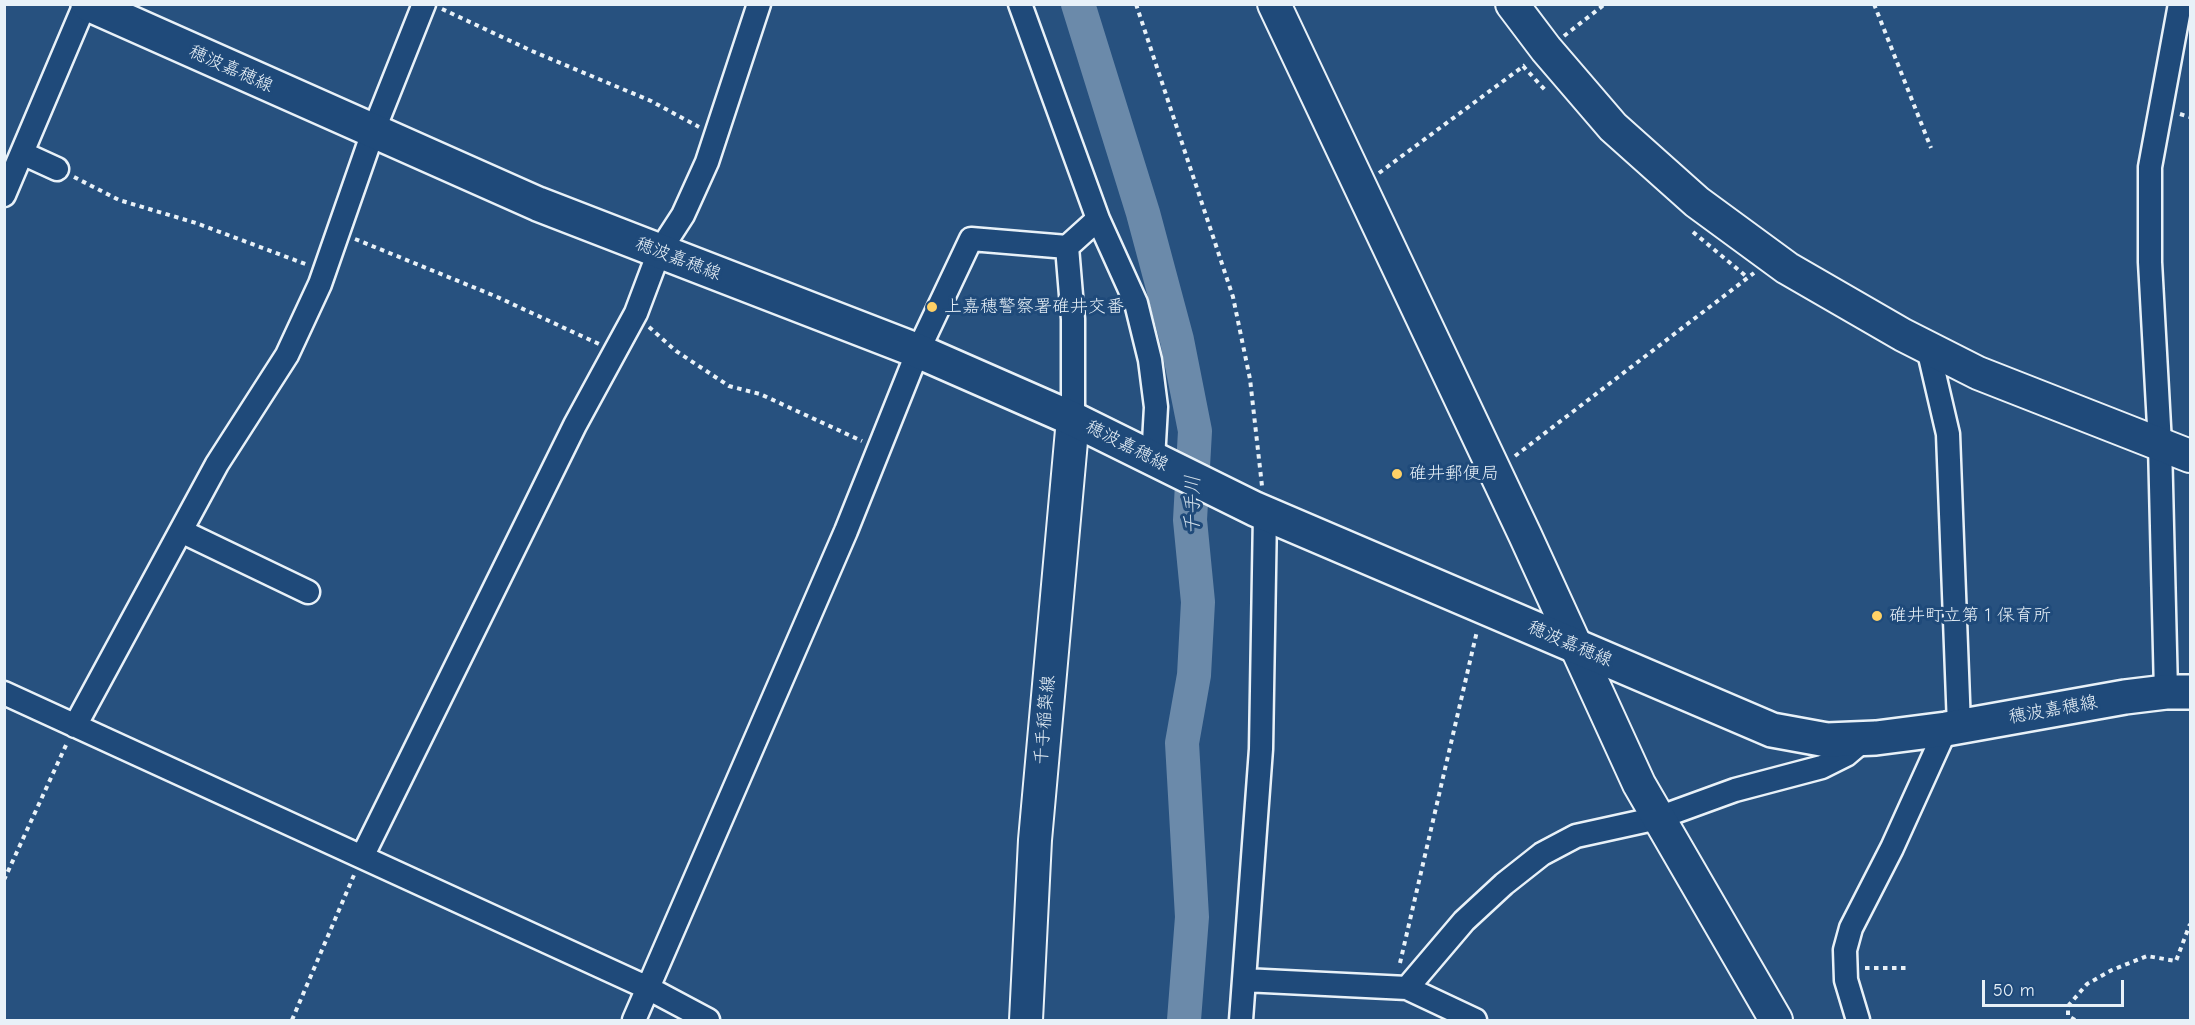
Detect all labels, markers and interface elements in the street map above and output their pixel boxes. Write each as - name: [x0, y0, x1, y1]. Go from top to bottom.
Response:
- street label: 穂波嘉穂線: [185, 41, 277, 97]
- street label: 穂波嘉穂線: [632, 233, 724, 285]
- place label: 上嘉穂警察署碓井交番: [944, 296, 1124, 318]
- marker: 上嘉穂警察署碓井交番: [925, 300, 939, 314]
- street label: 穂波嘉穂線: [1082, 416, 1172, 476]
- place label: 碓井郵便局: [1409, 463, 1499, 485]
- marker: 碓井郵便局: [1390, 467, 1404, 481]
- water label: 千手川: [1180, 475, 1206, 535]
- place label: 碓井町立第１保育所: [1889, 605, 2051, 627]
- marker: 碓井町立第１保育所: [1870, 609, 1884, 623]
- street label: 穂波嘉穂線: [1524, 616, 1616, 672]
- street label: 千手稲築線: [1030, 674, 1060, 766]
- street label: 穂波嘉穂線: [2007, 692, 2099, 728]
- scale bar: [1985, 968, 2128, 1006]
- text: 50 m: [1993, 980, 2035, 1001]

